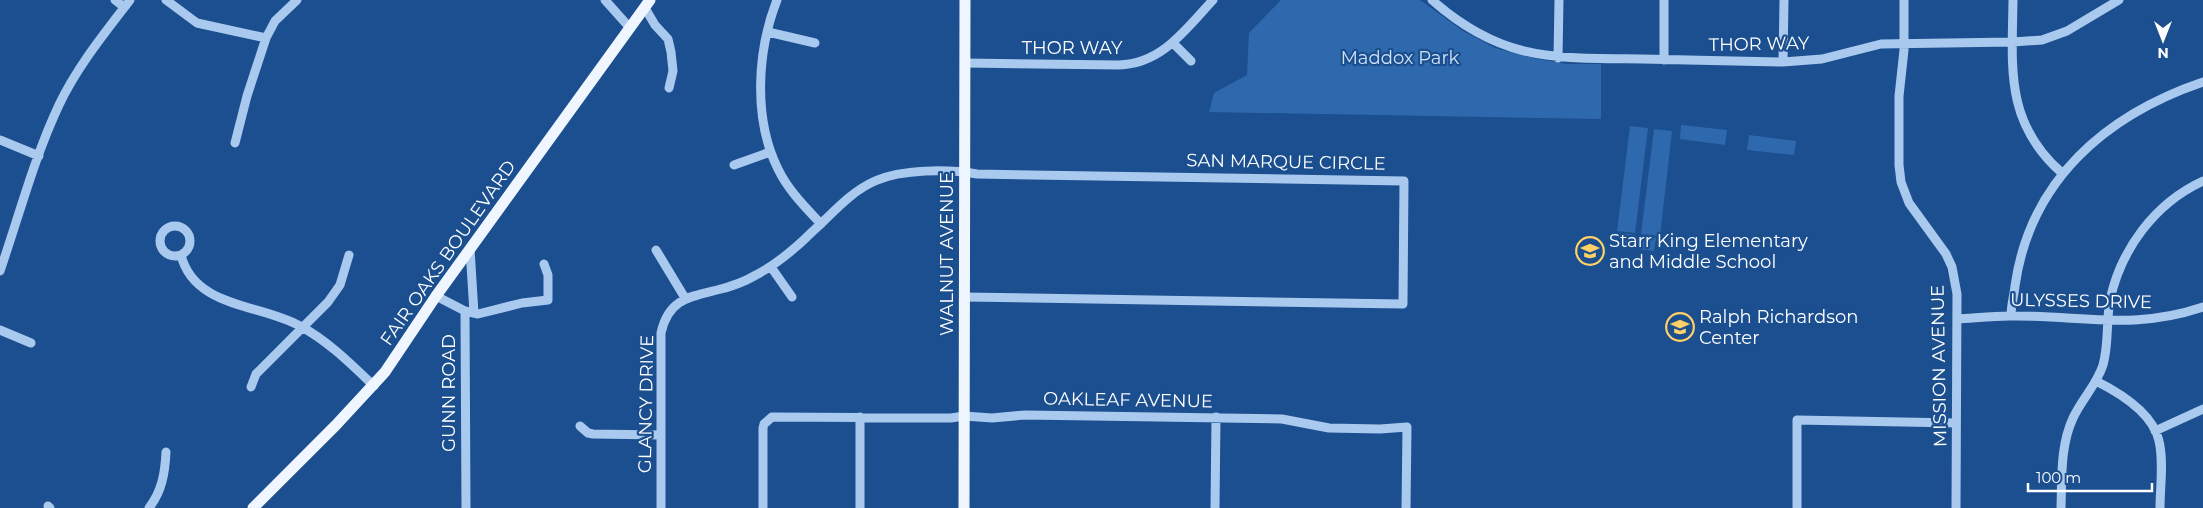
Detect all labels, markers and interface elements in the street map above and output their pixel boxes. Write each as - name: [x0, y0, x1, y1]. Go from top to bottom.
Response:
- north arrow: [2138, 15, 2188, 65]
- street label: THOR WAY: [1708, 32, 1810, 56]
- street label: THOR WAY: [1022, 37, 1123, 59]
- text: N: [2157, 44, 2169, 62]
- park label: Maddox Park: [1341, 47, 1460, 69]
- street label: SAN MARQUE CIRCLE: [1186, 149, 1386, 175]
- street label: FAIR OAKS BOULEVARD: [376, 156, 520, 350]
- street label: WALNUT AVENUE: [936, 172, 958, 336]
- place label: Starr King Elementary and Middle School: [1609, 230, 1808, 273]
- school or university icon: Starr King Elementary and Middle School: [1575, 236, 1605, 266]
- street label: MISSION AVENUE: [1927, 285, 1951, 447]
- street label: ULYSSES DRIVE: [2010, 289, 2152, 313]
- place label: Ralph Richardson Center: [1699, 306, 1859, 349]
- school or university icon: Ralph Richardson Center: [1665, 312, 1695, 342]
- street label: GUNN ROAD: [438, 334, 460, 452]
- street label: GLANCY DRIVE: [634, 335, 658, 473]
- street label: OAKLEAF AVENUE: [1043, 388, 1213, 412]
- scale bar: [2028, 460, 2152, 492]
- text: 100 m: [2036, 468, 2081, 487]

